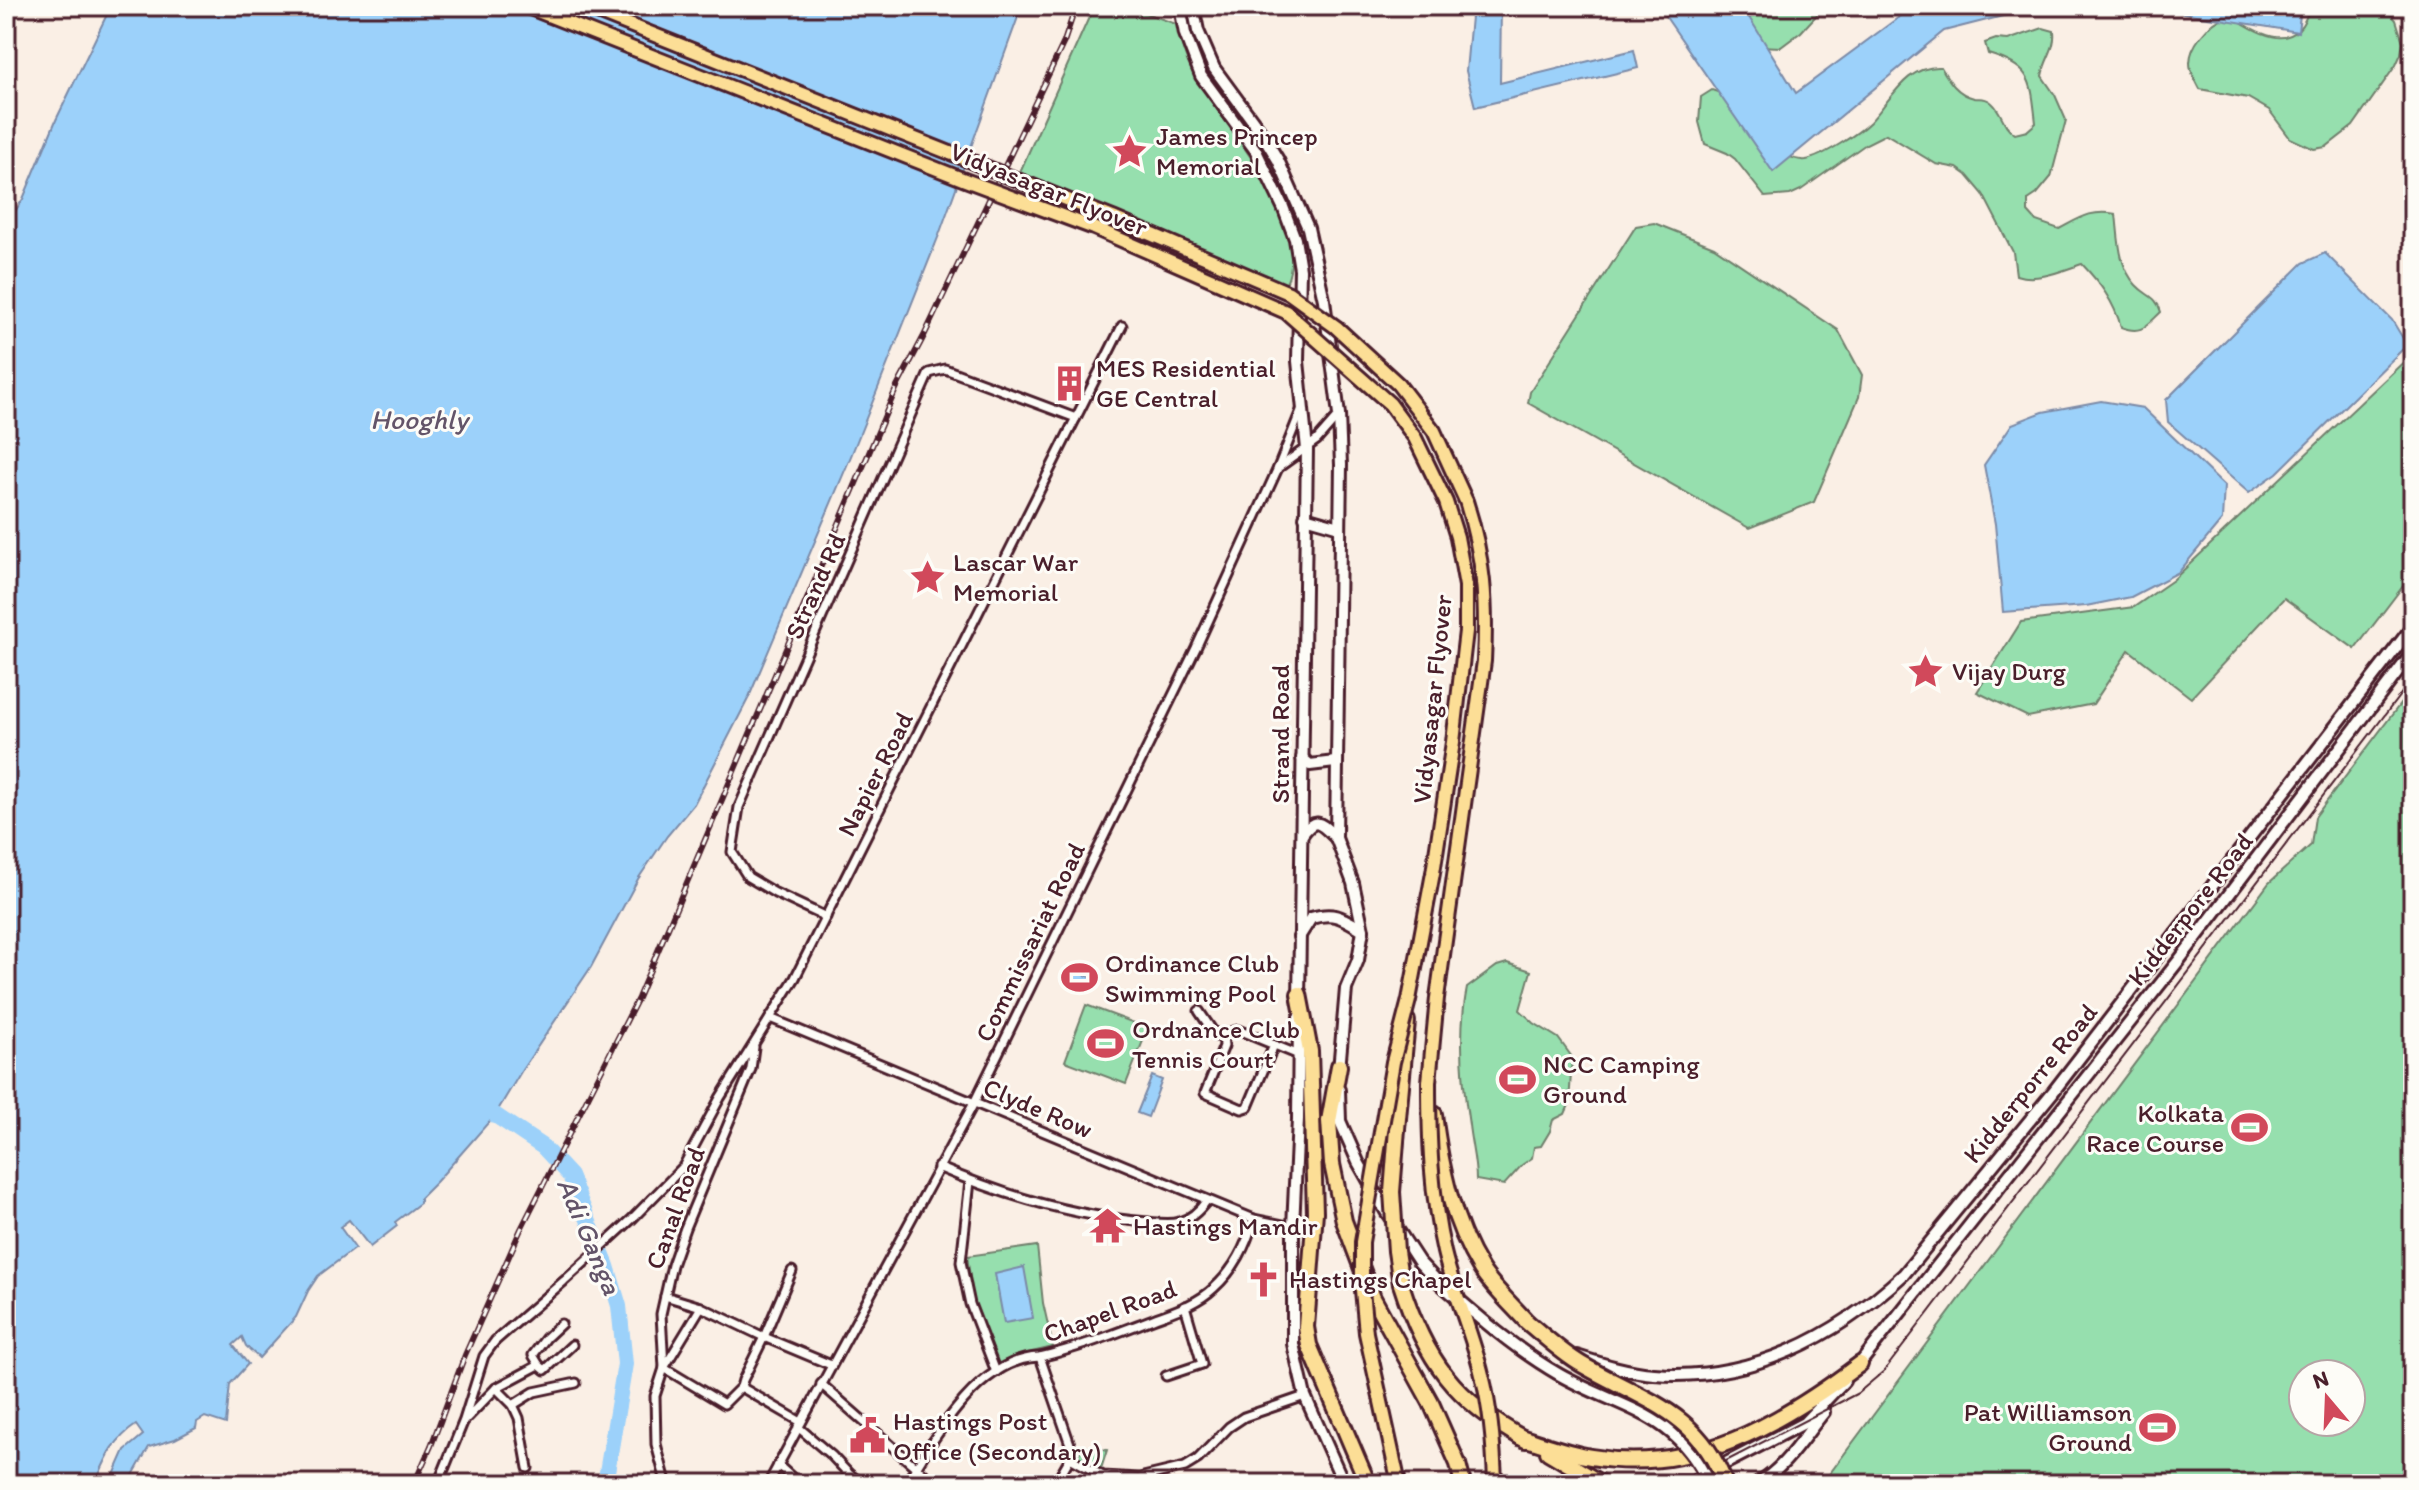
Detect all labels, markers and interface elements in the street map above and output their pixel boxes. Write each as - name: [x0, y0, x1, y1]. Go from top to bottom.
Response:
- place label: James Princep Memorial: [1156, 120, 1318, 182]
- place icon: James Princep Memorial: [1111, 132, 1149, 170]
- street label: Vidyasagar Flyover: [946, 135, 1153, 243]
- place label: MES Residential GE Central: [1096, 352, 1276, 414]
- building icon: MES Residential GE Central: [1051, 364, 1089, 402]
- water label: Hooghly: [370, 402, 471, 436]
- street label: Strand Rd: [778, 528, 852, 644]
- place label: Lascar War Memorial: [953, 546, 1079, 608]
- place icon: Lascar War Memorial: [908, 558, 946, 596]
- street label: Vidyasagar Flyover: [1405, 592, 1459, 805]
- place icon: Vijay Durg: [1907, 652, 1945, 690]
- place label: Vijay Durg: [1952, 655, 2066, 687]
- street label: Strand Road: [1264, 664, 1296, 804]
- street label: Napier Road: [830, 706, 920, 842]
- street label: Kidderpore Road: [2120, 826, 2260, 992]
- street label: Commissariat Road: [968, 836, 1092, 1047]
- place label: Ordinance Club Swimming Pool: [1105, 947, 1279, 1009]
- sports icon: Ordinance Club Swimming Pool: [1060, 959, 1098, 997]
- street label: Kidderporre Road: [1956, 996, 2105, 1169]
- place label: Ordnance Club Tennis Court: [1132, 1013, 1300, 1075]
- sports icon: Ordnance Club Tennis Court: [1087, 1025, 1125, 1063]
- place label: NCC Camping Ground: [1543, 1048, 1700, 1110]
- sports icon: NCC Camping Ground: [1498, 1060, 1536, 1098]
- street label: Clyde Row: [978, 1071, 1098, 1145]
- place label: Kolkata Race Course: [2086, 1097, 2225, 1159]
- sports icon: Kolkata Race Course: [2231, 1109, 2269, 1147]
- street label: Canal Road: [638, 1142, 712, 1274]
- water label: Adi Ganga: [550, 1172, 630, 1300]
- temple icon: Hastings Mandir: [1088, 1207, 1126, 1245]
- place label: Hastings Mandir: [1133, 1210, 1318, 1242]
- church icon: Hastings Chapel: [1244, 1260, 1282, 1298]
- place label: Hastings Chapel: [1289, 1263, 1472, 1295]
- street label: Chapel Road: [1039, 1272, 1182, 1350]
- north arrow: [2287, 1358, 2367, 1438]
- text: N: [2309, 1364, 2332, 1395]
- place label: Pat Williamson Ground: [1964, 1396, 2132, 1458]
- place label: Hastings Post Office (Secondary): [893, 1405, 1102, 1467]
- sports icon: Pat Williamson Ground: [2139, 1408, 2177, 1446]
- public building icon: Hastings Post Office (Secondary): [848, 1417, 886, 1455]

